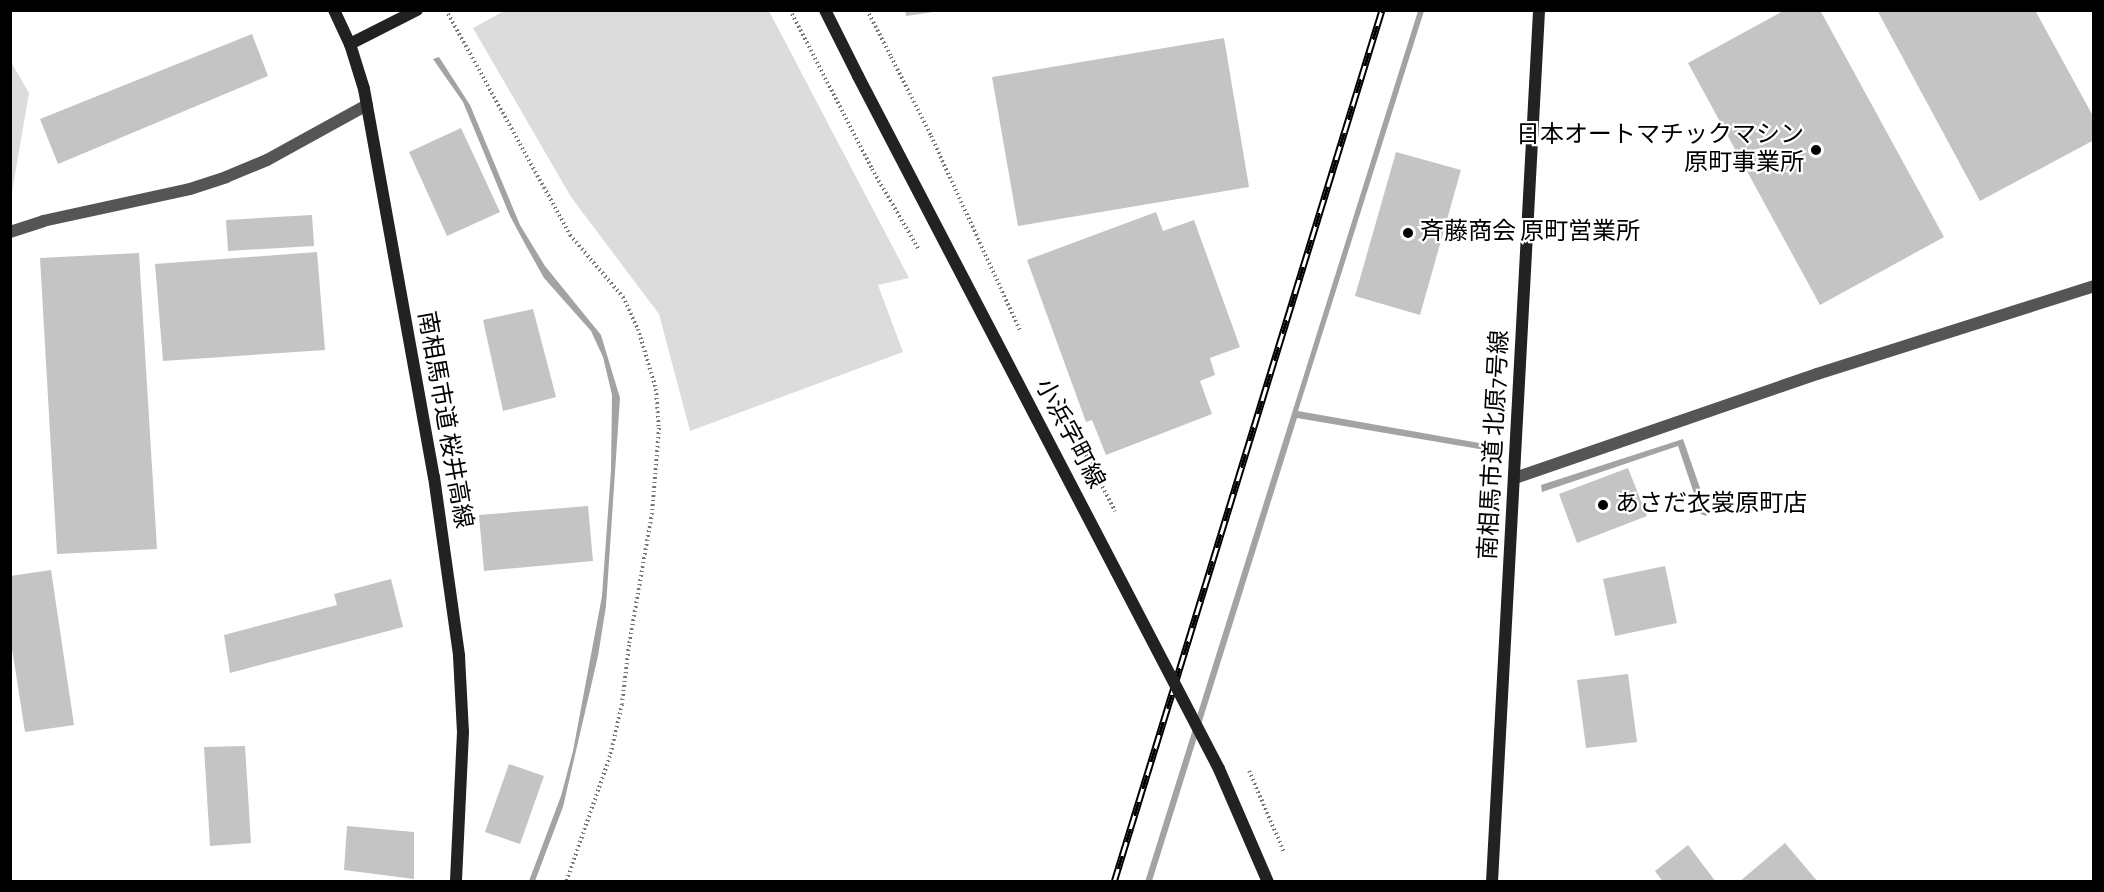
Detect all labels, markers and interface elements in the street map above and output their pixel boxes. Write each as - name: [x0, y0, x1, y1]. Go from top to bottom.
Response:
- place label: 日本オートマチックマシン 原町事業所: [1516, 122, 1804, 178]
- marker: 日本オートマチックマシン 原町事業所: [1809, 143, 1823, 157]
- place label: 斉藤商会 原町営業所: [1420, 219, 1640, 247]
- marker: 斉藤商会 原町営業所: [1401, 226, 1415, 240]
- street label: 南相馬市道 桜井高線: [411, 309, 477, 531]
- street label: 南相馬市道 北原7号線: [1475, 329, 1515, 561]
- street label: 小浜字町線: [1028, 374, 1110, 494]
- place label: あさだ衣裳原町店: [1615, 491, 1807, 519]
- marker: あさだ衣裳原町店: [1596, 498, 1610, 512]

